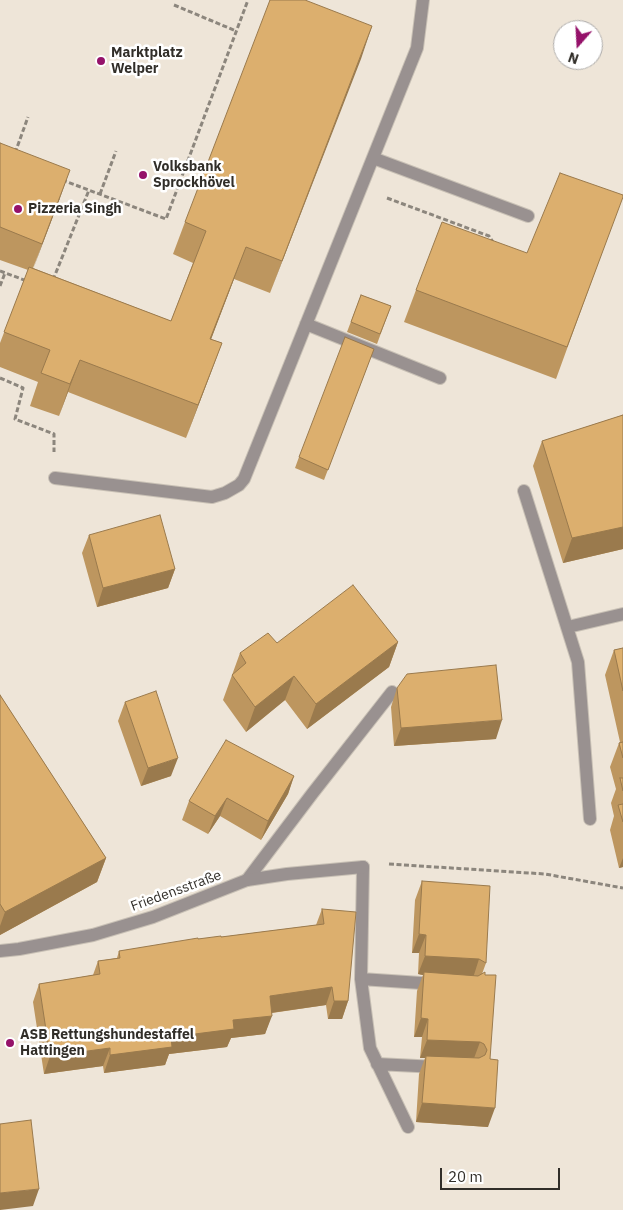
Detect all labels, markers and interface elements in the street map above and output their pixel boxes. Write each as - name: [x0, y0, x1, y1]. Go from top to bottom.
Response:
- north arrow: [553, 20, 603, 70]
- place label: Marktplatz Welper: [111, 45, 183, 78]
- text: N: [566, 48, 581, 68]
- marker: Marktplatz Welper: [95, 55, 107, 67]
- place label: Volksbank Sprockhövel: [153, 159, 235, 192]
- marker: Volksbank Sprockhövel: [137, 169, 149, 181]
- place label: Pizzeria Singh: [28, 201, 121, 217]
- marker: Pizzeria Singh: [12, 203, 24, 215]
- street label: Friedensstraße: [128, 867, 224, 915]
- place label: ASB Rettungshundestaffel Hattingen: [20, 1027, 194, 1060]
- marker: ASB Rettungshundestaffel Hattingen: [4, 1037, 16, 1049]
- scale bar: [443, 1158, 563, 1190]
- text: 20 m: [448, 1167, 483, 1186]

